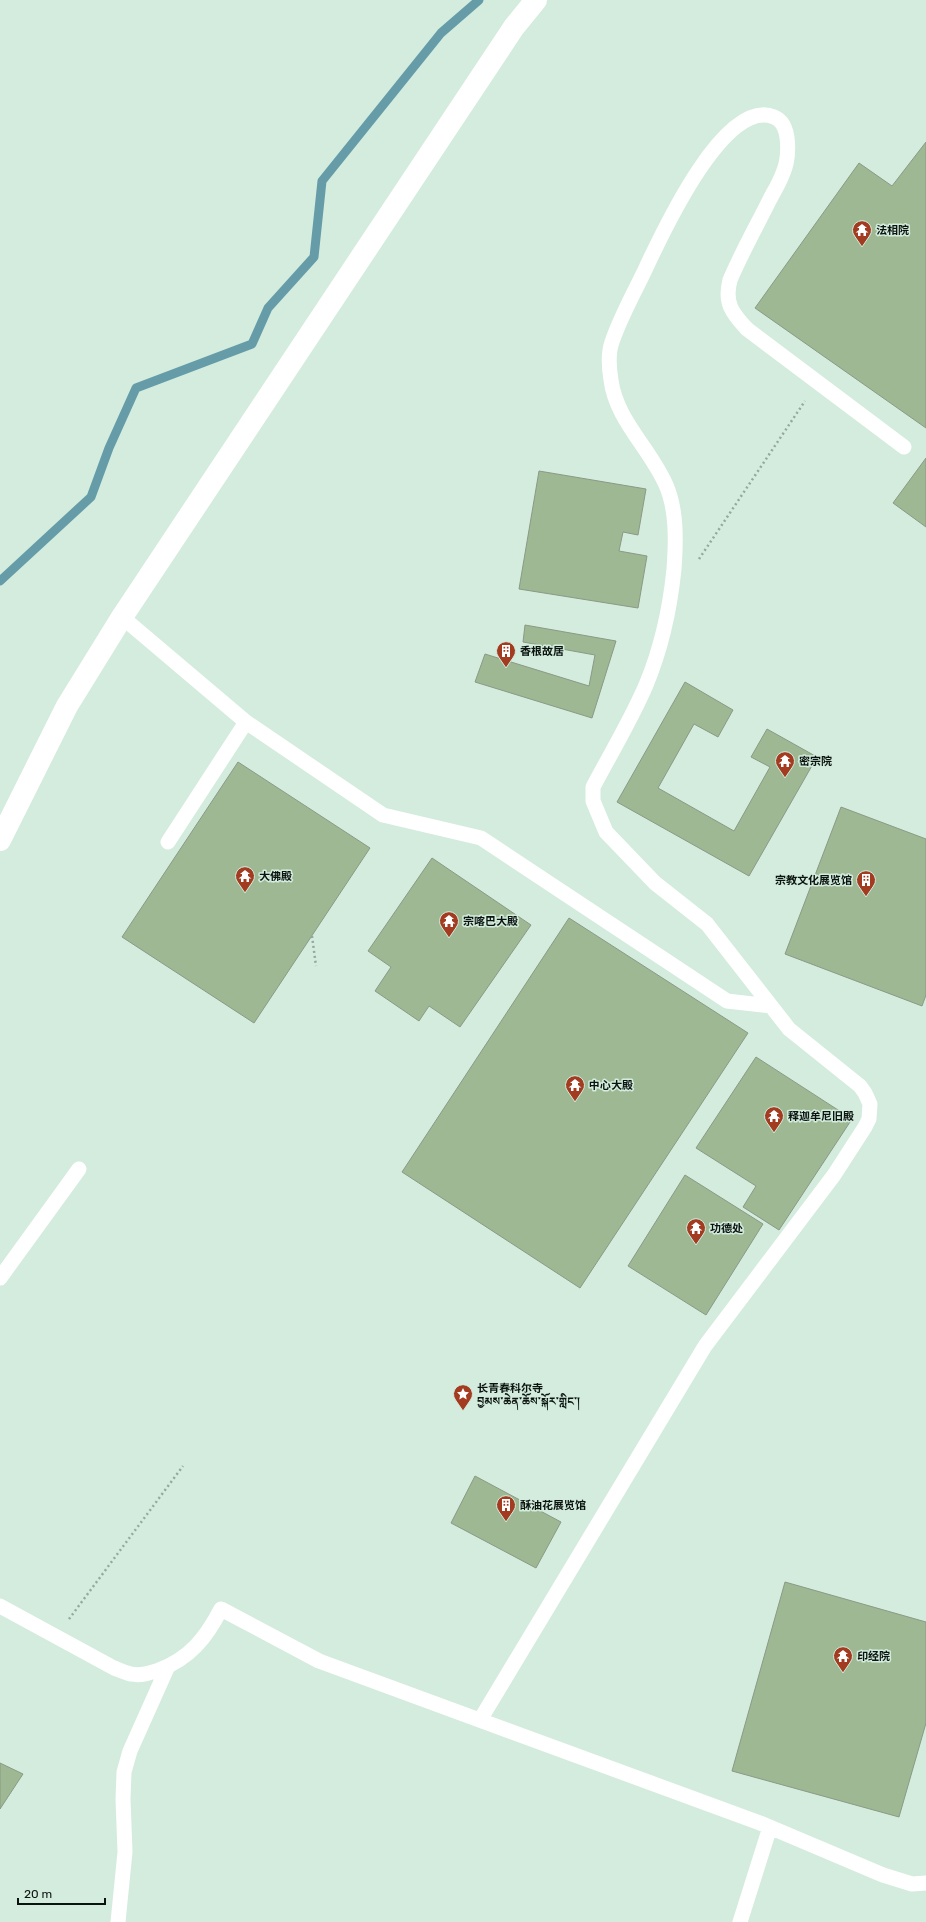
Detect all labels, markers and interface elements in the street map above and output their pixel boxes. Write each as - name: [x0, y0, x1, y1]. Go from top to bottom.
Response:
- temple icon: 法相院: [851, 219, 873, 247]
- place label: 法相院: [876, 224, 909, 237]
- building icon: 香根故居: [495, 640, 517, 668]
- place label: 香根故居: [520, 645, 564, 658]
- temple icon: 密宗院: [774, 750, 796, 778]
- place label: 密宗院: [799, 755, 832, 768]
- temple icon: 大佛殿: [234, 865, 256, 893]
- building icon: 宗教文化展览馆: [855, 869, 877, 897]
- place label: 大佛殿: [259, 870, 292, 883]
- place label: 宗教文化展览馆: [775, 874, 852, 887]
- temple icon: 宗喀巴大殿: [438, 910, 460, 938]
- place label: 宗喀巴大殿: [463, 915, 518, 928]
- temple icon: 中心大殿: [564, 1074, 586, 1102]
- place label: 中心大殿: [589, 1079, 633, 1092]
- temple icon: 释迦牟尼旧殿: [763, 1105, 785, 1133]
- place label: 释迦牟尼旧殿: [788, 1110, 854, 1123]
- temple icon: 功德处: [685, 1217, 707, 1245]
- place label: 功德处: [710, 1222, 743, 1235]
- place label: 长青春科尔寺 བྱམས་ཆེན་ཆོས་སྐོར་གླིང་།: [477, 1382, 580, 1411]
- place icon: 长青春科尔寺 བྱམས་ཆེན་ཆོས་སྐོར་གླིང་།: [452, 1383, 474, 1411]
- building icon: 酥油花展览馆: [495, 1494, 517, 1522]
- place label: 酥油花展览馆: [520, 1499, 586, 1512]
- temple icon: 印经院: [832, 1645, 854, 1673]
- place label: 印经院: [857, 1650, 890, 1663]
- scale bar: [18, 1880, 105, 1906]
- text: 20 m: [24, 1887, 52, 1901]

